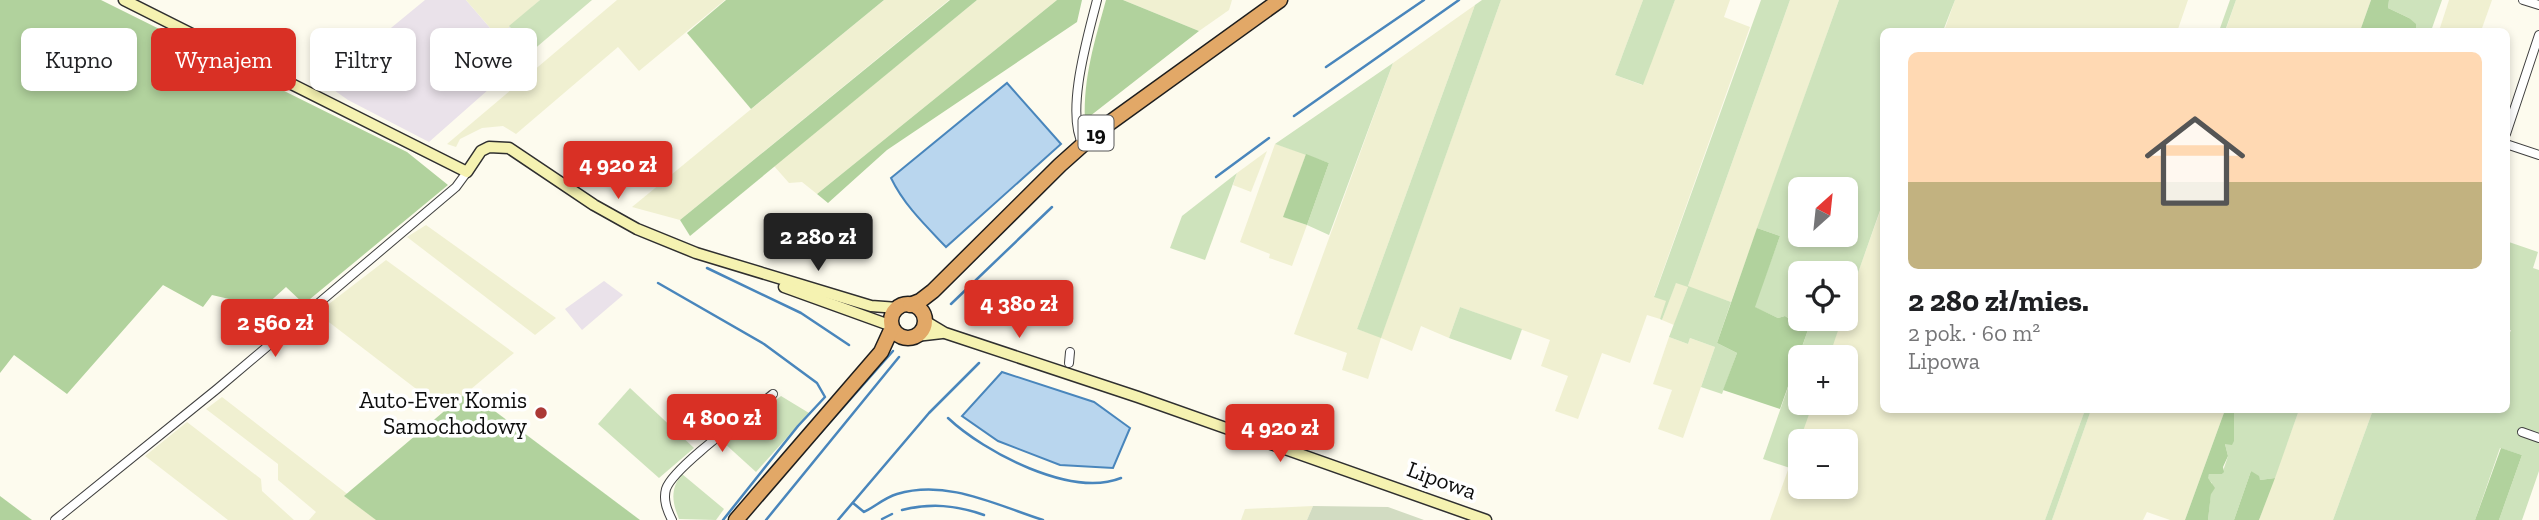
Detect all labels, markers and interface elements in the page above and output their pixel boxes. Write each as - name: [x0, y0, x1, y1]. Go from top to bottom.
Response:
- chip: Kupno: [21, 28, 137, 91]
- chip: Wynajem: [151, 28, 296, 91]
- chip: Filtry: [310, 28, 416, 91]
- chip: Nowe: [430, 28, 537, 91]
- icon: home: [2132, 98, 2258, 224]
- road number: 19: [1078, 116, 1114, 150]
- pin: 4 920 zł: [546, 142, 690, 201]
- text: 4 920 zł: [579, 150, 657, 178]
- north arrow: [1788, 177, 1858, 247]
- map controls: [1788, 177, 1858, 499]
- pin: 2 280 zł: [746, 214, 890, 273]
- text: 2 280 zł: [780, 222, 856, 250]
- button: locate: [1788, 261, 1858, 331]
- pin: 4 380 zł: [947, 280, 1091, 340]
- text: 2 280 zł/mies.: [1908, 283, 2089, 319]
- text: 4 380 zł: [980, 289, 1058, 317]
- pin: 2 560 zł: [203, 300, 347, 359]
- text: 2 560 zł: [237, 308, 313, 336]
- text: 2 pok. · 60 m²: [1908, 319, 2040, 347]
- button: +: [1788, 345, 1858, 415]
- text: Lipowa: [1908, 347, 1980, 375]
- place label: Auto-Ever Komis Samochodowy: [359, 386, 527, 440]
- pin: 4 800 zł: [650, 394, 794, 454]
- text: 4 800 zł: [683, 403, 761, 431]
- marker: Auto-Ever Komis Samochodowy: [533, 405, 549, 421]
- pin: 4 920 zł: [1208, 405, 1352, 464]
- text: 4 920 zł: [1241, 413, 1319, 441]
- button: −: [1788, 429, 1858, 499]
- street label: Lipowa: [1403, 455, 1481, 505]

